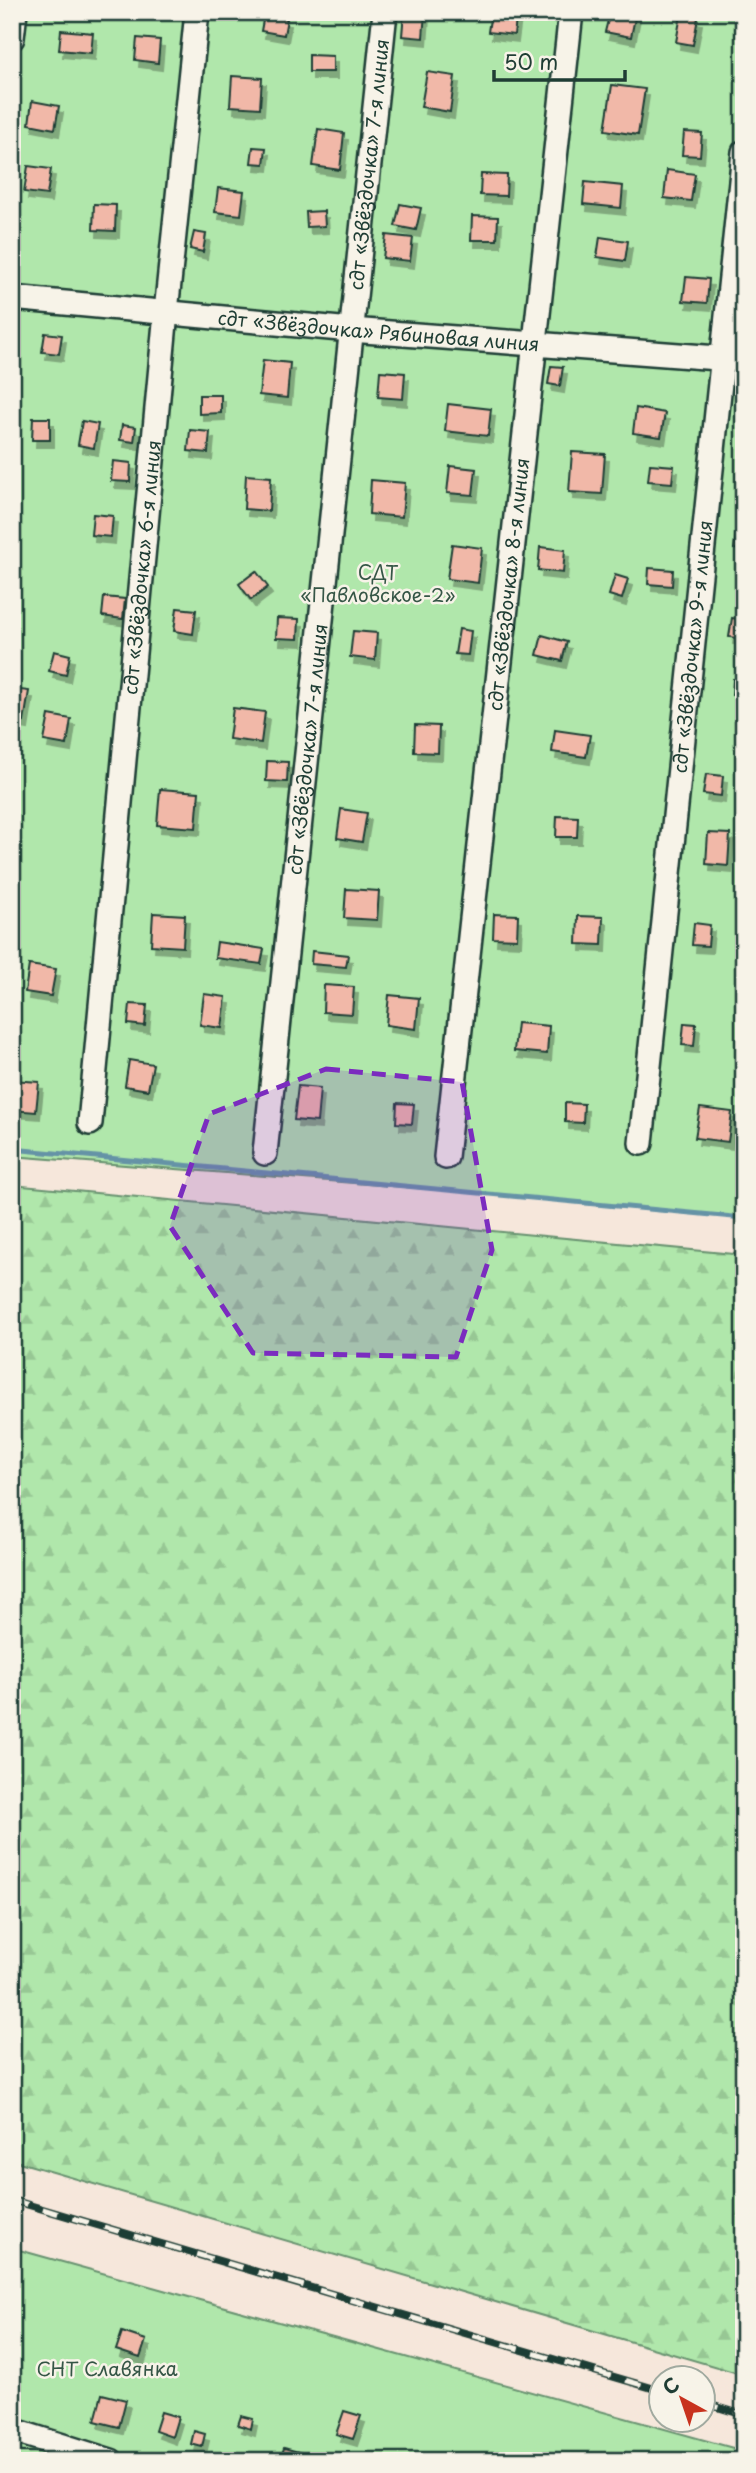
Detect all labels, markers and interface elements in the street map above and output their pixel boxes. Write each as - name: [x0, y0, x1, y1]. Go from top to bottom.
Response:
- street label: сдт «Звёздочка» 7-я линия: [341, 37, 395, 291]
- scale bar: [494, 38, 625, 82]
- text: 50 m: [504, 45, 558, 77]
- street label: сдт «Звёздочка» Рябиновая линия: [217, 302, 540, 357]
- street label: сдт «Звёздочка» 6-я линия: [115, 439, 167, 696]
- street label: сдт «Звёздочка» 8-я линия: [480, 456, 535, 712]
- street label: сдт «Звёздочка» 9-я линия: [665, 519, 719, 774]
- park label: СДТ «Павловское-2»: [301, 558, 456, 608]
- street label: сдт «Звёздочка» 7-я линия: [279, 622, 334, 876]
- park label: СНТ Славянка: [36, 2354, 178, 2382]
- north arrow: [648, 2364, 718, 2434]
- text: С: [656, 2370, 685, 2401]

